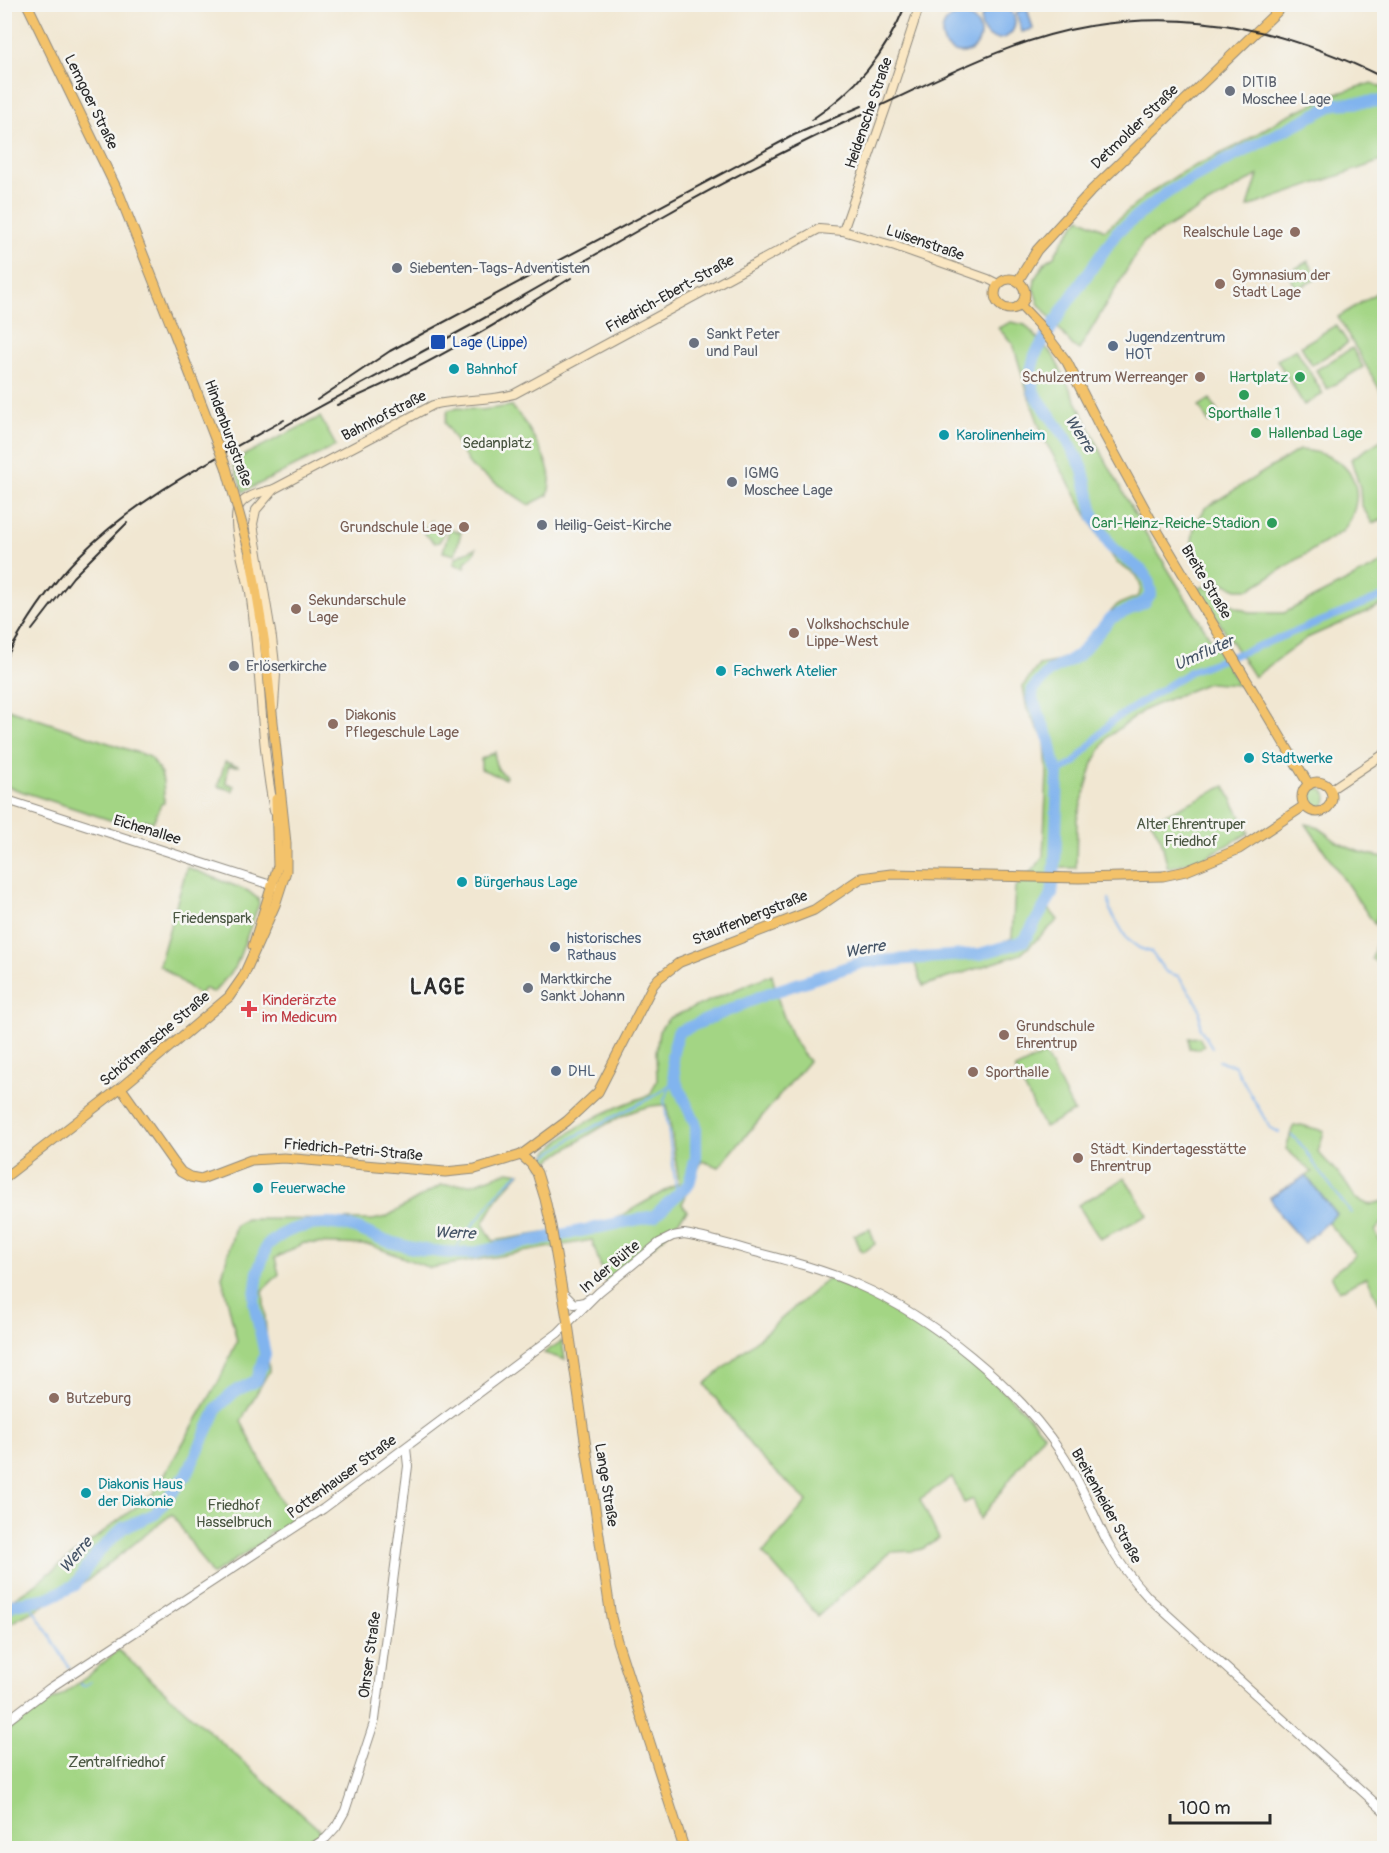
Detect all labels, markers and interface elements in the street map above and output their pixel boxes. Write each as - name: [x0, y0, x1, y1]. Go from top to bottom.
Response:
- street label: Lemgoer Straße: [60, 51, 122, 153]
- street label: Heidensche Straße: [841, 54, 897, 171]
- place label: DITIB Moschee Lage: [1242, 73, 1331, 109]
- street label: Detmolder Straße: [1087, 80, 1183, 173]
- marker: DITIB Moschee Lage: [1223, 84, 1237, 98]
- street label: Luisenstraße: [883, 221, 967, 265]
- place label: Realschule Lage: [1183, 223, 1284, 242]
- marker: Realschule Lage: [1288, 225, 1302, 239]
- street label: Friedrich-Ebert-Straße: [602, 251, 738, 337]
- place label: Siebenten-Tags-Adventisten: [409, 259, 590, 278]
- marker: Siebenten-Tags-Adventisten: [390, 261, 404, 275]
- place label: Gymnasium der Stadt Lage: [1232, 266, 1331, 302]
- marker: Gymnasium der Stadt Lage: [1213, 277, 1227, 291]
- place label: Sankt Peter und Paul: [706, 325, 780, 361]
- place label: Jugendzentrum HOT: [1125, 328, 1225, 364]
- marker: Lage (Lippe): [429, 333, 447, 351]
- place label: Lage (Lippe): [452, 333, 528, 352]
- marker: Sankt Peter und Paul: [687, 336, 701, 350]
- marker: Jugendzentrum HOT: [1106, 339, 1120, 353]
- place label: Bahnhof: [466, 360, 518, 379]
- marker: Bahnhof: [447, 362, 461, 376]
- place label: Schulzentrum Werreanger: [1022, 368, 1189, 387]
- place label: Hartplatz: [1229, 368, 1288, 387]
- marker: Schulzentrum Werreanger: [1193, 370, 1207, 384]
- marker: Hartplatz: [1293, 370, 1307, 384]
- street label: Hindenburgstraße: [200, 377, 256, 489]
- street label: Bahnhofstraße: [338, 386, 430, 446]
- marker: Sporthalle 1: [1237, 388, 1251, 402]
- place label: Sporthalle 1: [1208, 404, 1280, 423]
- water label: Werre: [1061, 412, 1101, 458]
- place label: Hallenbad Lage: [1268, 424, 1363, 443]
- place label: Karolinenheim: [956, 426, 1045, 445]
- marker: Hallenbad Lage: [1249, 426, 1263, 440]
- marker: Karolinenheim: [937, 428, 951, 442]
- park label: Sedanplatz: [462, 434, 532, 453]
- place label: IGMG Moschee Lage: [744, 464, 833, 500]
- marker: IGMG Moschee Lage: [725, 475, 739, 489]
- place label: Carl-Heinz-Reiche-Stadion: [1092, 514, 1260, 533]
- place label: Heilig-Geist-Kirche: [554, 516, 672, 535]
- marker: Carl-Heinz-Reiche-Stadion: [1265, 516, 1279, 530]
- place label: Grundschule Lage: [340, 518, 453, 537]
- marker: Heilig-Geist-Kirche: [535, 518, 549, 532]
- marker: Grundschule Lage: [457, 520, 471, 534]
- street label: Breite Straße: [1176, 542, 1236, 623]
- place label: Sekundarschule Lage: [308, 591, 407, 627]
- marker: Sekundarschule Lage: [289, 602, 303, 616]
- place label: Volkshochschule Lippe-West: [806, 615, 910, 651]
- marker: Volkshochschule Lippe-West: [787, 626, 801, 640]
- water label: Umfluter: [1171, 630, 1239, 675]
- place label: Erlöserkirche: [246, 657, 327, 676]
- marker: Erlöserkirche: [227, 659, 241, 673]
- place label: Fachwerk Atelier: [733, 662, 838, 681]
- marker: Fachwerk Atelier: [714, 664, 728, 678]
- place label: Diakonis Pflegeschule Lage: [345, 706, 459, 742]
- marker: Diakonis Pflegeschule Lage: [326, 717, 340, 731]
- place label: Stadtwerke: [1261, 749, 1333, 768]
- marker: Stadtwerke: [1242, 751, 1256, 765]
- street label: Eichenallee: [111, 811, 184, 849]
- park label: Alter Ehrentruper Friedhof: [1136, 815, 1246, 851]
- place label: Bürgerhaus Lage: [474, 873, 578, 892]
- marker: Bürgerhaus Lage: [455, 875, 469, 889]
- street label: Stauffenbergstraße: [690, 886, 811, 950]
- park label: Friedenspark: [172, 909, 253, 928]
- place label: historisches Rathaus: [567, 929, 641, 965]
- water label: Werre: [843, 935, 889, 962]
- marker: historisches Rathaus: [548, 940, 562, 954]
- place label: Marktkirche Sankt Johann: [540, 970, 625, 1006]
- district label: LAGE: [410, 974, 466, 1001]
- marker: Marktkirche Sankt Johann: [521, 981, 535, 995]
- street label: Schötmarsche Straße: [96, 987, 214, 1091]
- place label: Kinderärzte im Medicum: [262, 991, 337, 1027]
- marker: Kinderärzte im Medicum: [240, 1000, 258, 1018]
- place label: Grundschule Ehrentrup: [1016, 1017, 1095, 1053]
- marker: Grundschule Ehrentrup: [997, 1028, 1011, 1042]
- place label: DHL: [568, 1062, 595, 1081]
- place label: Sporthalle: [985, 1063, 1049, 1082]
- marker: DHL: [549, 1064, 563, 1078]
- marker: Sporthalle: [966, 1065, 980, 1079]
- street label: Friedrich-Petri-Straße: [283, 1134, 424, 1166]
- place label: Städt. Kindertagesstätte Ehrentrup: [1090, 1140, 1247, 1176]
- marker: Städt. Kindertagesstätte Ehrentrup: [1071, 1151, 1085, 1165]
- place label: Feuerwache: [270, 1179, 346, 1198]
- marker: Feuerwache: [251, 1181, 265, 1195]
- water label: Werre: [434, 1222, 478, 1244]
- street label: In der Bülte: [576, 1236, 644, 1298]
- place label: Butzeburg: [66, 1389, 131, 1408]
- marker: Butzeburg: [47, 1391, 61, 1405]
- street label: Pottenhauser Straße: [284, 1431, 401, 1523]
- street label: Lange Straße: [590, 1442, 622, 1529]
- street label: Breitenheider Straße: [1067, 1445, 1146, 1567]
- place label: Diakonis Haus der Diakonie: [98, 1475, 183, 1511]
- marker: Diakonis Haus der Diakonie: [79, 1486, 93, 1500]
- park label: Friedhof Hasselbruch: [196, 1496, 272, 1532]
- water label: Werre: [55, 1531, 98, 1577]
- street label: Ohrser Straße: [355, 1610, 386, 1700]
- park label: Zentralfriedhof: [68, 1753, 166, 1772]
- scale bar: [1170, 1787, 1270, 1825]
- text: 100 m: [1179, 1797, 1231, 1820]

